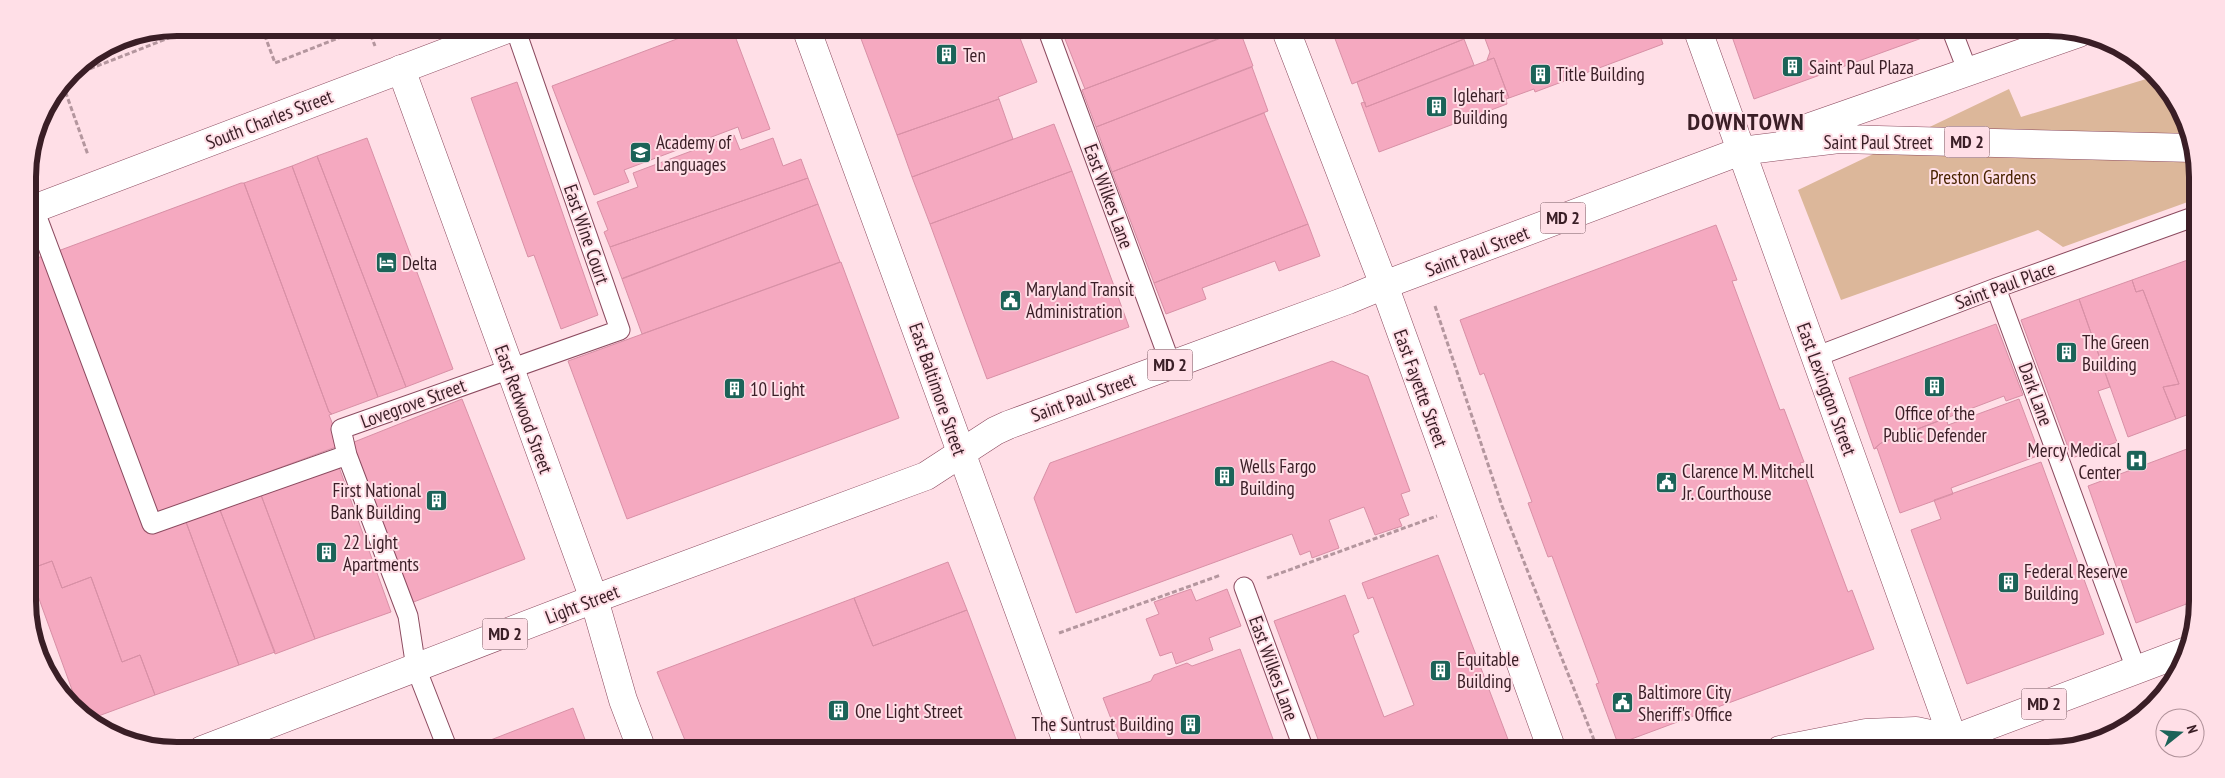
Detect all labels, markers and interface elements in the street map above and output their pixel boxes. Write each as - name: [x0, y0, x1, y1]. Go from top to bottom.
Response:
- building icon: Ten: [935, 43, 959, 67]
- place label: Ten: [963, 43, 986, 67]
- building icon: Saint Paul Plaza: [1781, 55, 1805, 79]
- place label: Saint Paul Plaza: [1809, 55, 1914, 79]
- building icon: Title Building: [1528, 62, 1552, 86]
- place label: Title Building: [1556, 62, 1645, 86]
- street label: South Charles Street: [202, 83, 337, 154]
- place label: Iglehart Building: [1453, 83, 1508, 129]
- building icon: Iglehart Building: [1425, 94, 1449, 118]
- district label: DOWNTOWN: [1687, 106, 1805, 137]
- road number: MD 2: [1944, 126, 1990, 158]
- place label: Academy of Languages: [656, 130, 732, 176]
- street label: Saint Paul Street: [1823, 130, 1933, 154]
- school or university icon: Academy of Languages: [628, 141, 652, 165]
- street label: East Wilkes Lane: [1079, 141, 1139, 252]
- park label: Preston Gardens: [1930, 165, 2036, 189]
- street label: East Wine Court: [559, 181, 615, 288]
- road number: MD 2: [1540, 202, 1586, 234]
- street label: Saint Paul Street: [1422, 220, 1533, 282]
- hotel icon: Delta: [374, 251, 398, 275]
- place label: Delta: [402, 251, 437, 275]
- street label: Saint Paul Place: [1952, 256, 2058, 314]
- place label: Maryland Transit Administration: [1026, 277, 1135, 323]
- public building icon: Maryland Transit Administration: [998, 288, 1022, 312]
- street label: East Baltimore Street: [904, 319, 972, 459]
- street label: East Lexington Street: [1792, 319, 1862, 459]
- street label: East Fayette Street: [1389, 326, 1454, 451]
- place label: The Green Building: [2082, 330, 2149, 376]
- building icon: The Green Building: [2054, 341, 2078, 365]
- street label: East Redwood Street: [490, 342, 559, 477]
- road number: MD 2: [1148, 350, 1192, 380]
- street label: Dark Lane: [2014, 359, 2058, 429]
- street label: Saint Paul Street: [1028, 367, 1139, 427]
- street label: Lovegrove Street: [357, 373, 470, 433]
- building icon: Office of the Public Defender: [1923, 375, 1947, 399]
- building icon: 10 Light: [722, 377, 746, 401]
- place label: 10 Light: [750, 377, 806, 401]
- place label: Office of the Public Defender: [1883, 401, 1988, 447]
- place label: Mercy Medical Center: [2028, 438, 2122, 484]
- hospital icon: Mercy Medical Center: [2125, 449, 2149, 473]
- place label: Wells Fargo Building: [1240, 454, 1316, 500]
- place label: Clarence M. Mitchell Jr. Courthouse: [1681, 459, 1814, 505]
- building icon: Wells Fargo Building: [1212, 465, 1236, 489]
- public building icon: Clarence M. Mitchell Jr. Courthouse: [1654, 470, 1678, 494]
- place label: First National Bank Building: [331, 478, 422, 524]
- building icon: First National Bank Building: [425, 489, 449, 513]
- place label: 22 Light Apartments: [343, 530, 419, 576]
- building icon: 22 Light Apartments: [315, 541, 339, 565]
- place label: Federal Reserve Building: [2024, 559, 2128, 605]
- building icon: Federal Reserve Building: [1996, 570, 2020, 594]
- street label: Light Street: [542, 579, 623, 629]
- street label: East Wilkes Lane: [1244, 613, 1304, 724]
- road number: MD 2: [482, 618, 528, 650]
- place label: Equitable Building: [1457, 647, 1519, 693]
- building icon: Equitable Building: [1429, 658, 1453, 682]
- place label: Baltimore City Sheriff's Office: [1638, 680, 1733, 726]
- road number: MD 2: [2022, 689, 2066, 720]
- public building icon: Baltimore City Sheriff's Office: [1610, 691, 1634, 715]
- building icon: One Light Street: [827, 699, 851, 723]
- place label: One Light Street: [855, 699, 964, 723]
- north arrow: [2155, 708, 2205, 758]
- place label: The Suntrust Building: [1032, 712, 1174, 736]
- building icon: The Suntrust Building: [1178, 712, 1202, 736]
- text: N: [2183, 723, 2202, 735]

